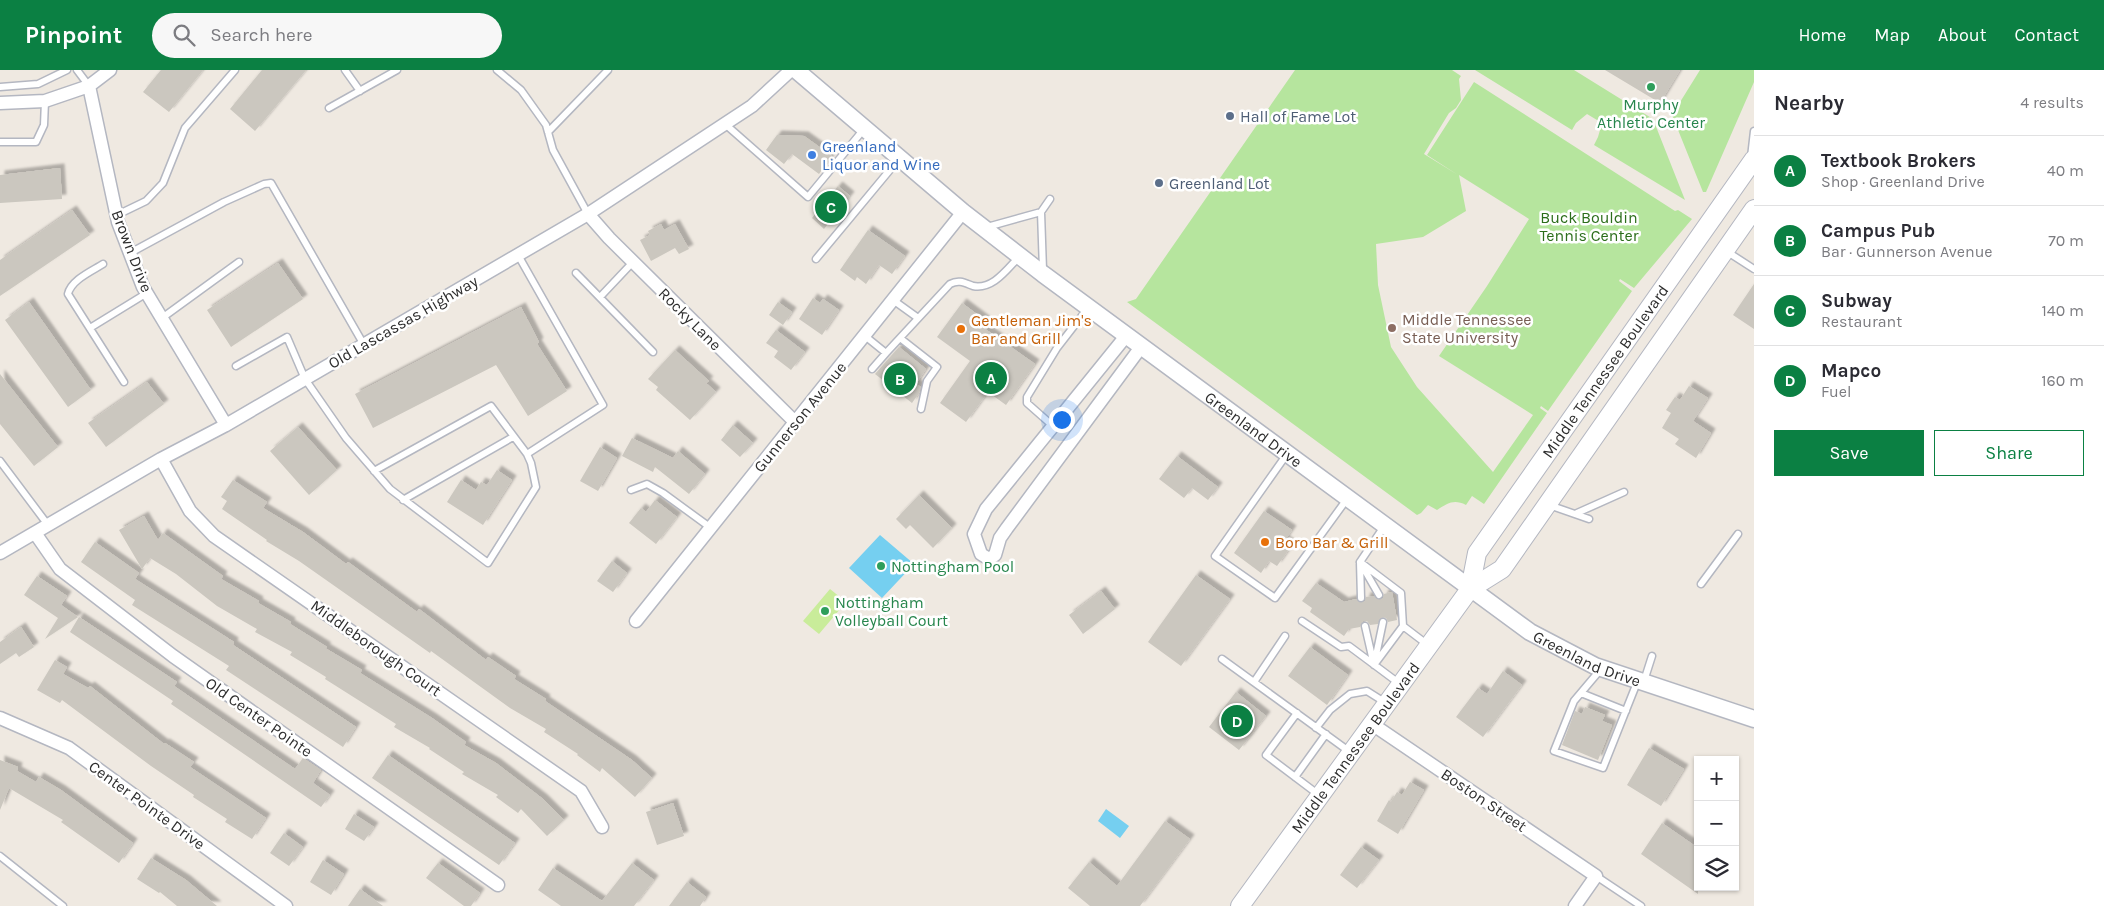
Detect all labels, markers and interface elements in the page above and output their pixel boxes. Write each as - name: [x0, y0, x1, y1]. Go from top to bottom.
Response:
- search box: [152, 13, 502, 58]
- text: Pinpoint: [25, 21, 122, 49]
- icon: search: [170, 21, 198, 49]
- text: Search here: [210, 24, 312, 46]
- text: Home: [1798, 24, 1846, 46]
- text: Map: [1874, 24, 1910, 46]
- text: About: [1938, 24, 1987, 46]
- text: Contact: [2015, 24, 2079, 46]
- marker: Murphy Athletic Center: [1645, 81, 1657, 93]
- text: Nearby: [1774, 91, 1844, 115]
- text: 4 results: [2020, 93, 2084, 112]
- place label: Murphy Athletic Center: [1597, 95, 1705, 132]
- place label: Hall of Fame Lot: [1240, 107, 1356, 126]
- marker: Hall of Fame Lot: [1224, 110, 1236, 122]
- place label: Greenland Liquor and Wine: [822, 137, 940, 174]
- marker: Greenland Liquor and Wine: [806, 149, 818, 161]
- text: Textbook Brokers: [1821, 150, 1976, 172]
- text: A: [1785, 161, 1795, 180]
- text: 40 m: [2047, 161, 2084, 180]
- text: Shop · Greenland Drive: [1821, 172, 1985, 191]
- place label: Greenland Lot: [1169, 174, 1270, 193]
- marker: Greenland Lot: [1153, 177, 1165, 189]
- pin: C: [815, 188, 847, 226]
- street label: Brown Drive: [108, 207, 156, 295]
- park label: Buck Bouldin Tennis Center: [1539, 208, 1639, 245]
- text: Campus Pub: [1821, 220, 1935, 242]
- text: B: [1785, 231, 1795, 250]
- text: 70 m: [2048, 231, 2084, 250]
- text: Bar · Gunnerson Avenue: [1821, 242, 1993, 261]
- street label: Old Lascassas Highway: [325, 271, 482, 373]
- street label: Middle Tennessee Boulevard: [1538, 281, 1672, 461]
- street label: Rocky Lane: [655, 284, 725, 354]
- text: Subway: [1821, 290, 1892, 312]
- text: C: [1785, 301, 1795, 320]
- text: 140 m: [2042, 301, 2084, 320]
- place label: Middle Tennessee State University: [1402, 310, 1532, 347]
- place label: Gentleman Jim's Bar and Grill: [971, 311, 1092, 348]
- text: Restaurant: [1821, 312, 1902, 331]
- marker: Middle Tennessee State University: [1386, 322, 1398, 334]
- marker: Gentleman Jim's Bar and Grill: [955, 323, 967, 335]
- street label: Gunnerson Avenue: [750, 358, 850, 476]
- pin: A: [975, 359, 1007, 397]
- pin: B: [884, 360, 916, 398]
- text: Mapco: [1821, 360, 1881, 382]
- text: D: [1785, 371, 1795, 390]
- text: 160 m: [2041, 371, 2084, 390]
- text: Fuel: [1821, 382, 1851, 401]
- street label: Greenland Drive: [1201, 387, 1306, 471]
- your location: [1049, 407, 1075, 433]
- button: Save: [1774, 430, 1924, 476]
- button: Share: [1934, 430, 2084, 476]
- place label: Boro Bar & Grill: [1275, 533, 1389, 552]
- marker: Boro Bar & Grill: [1259, 536, 1271, 548]
- place label: Nottingham Pool: [891, 557, 1014, 576]
- marker: Nottingham Pool: [875, 560, 887, 572]
- place label: Nottingham Volleyball Court: [835, 593, 948, 630]
- street label: Middleborough Court: [307, 596, 445, 700]
- marker: Nottingham Volleyball Court: [819, 605, 831, 617]
- street label: Greenland Drive: [1530, 626, 1643, 690]
- street label: Middle Tennessee Boulevard: [1287, 658, 1423, 837]
- street label: Old Center Pointe: [202, 673, 316, 761]
- pin: D: [1221, 702, 1253, 740]
- street label: Center Pointe Drive: [85, 756, 209, 854]
- map controls: [1694, 756, 1739, 891]
- button: +: [1694, 756, 1739, 801]
- street label: Boston Street: [1438, 764, 1530, 836]
- button: −: [1694, 801, 1739, 846]
- button: layers: [1694, 846, 1739, 891]

